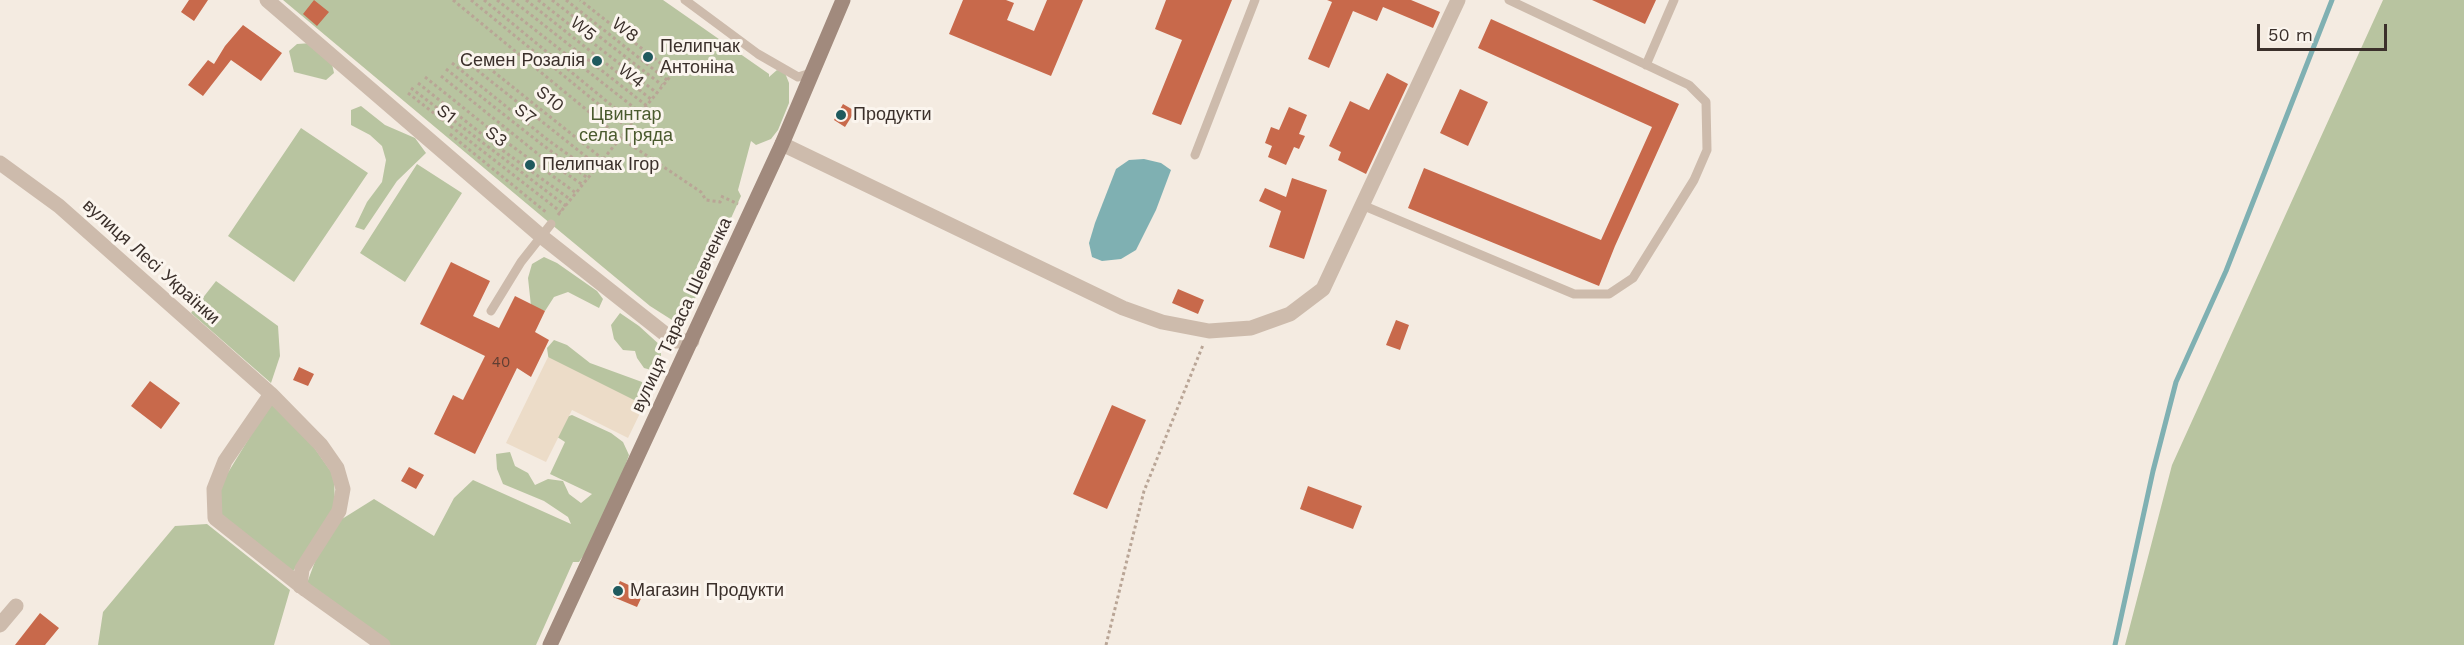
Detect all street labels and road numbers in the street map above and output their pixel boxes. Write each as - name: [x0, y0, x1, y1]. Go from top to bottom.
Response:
- street label: W5: [565, 12, 601, 46]
- street label: W8: [607, 13, 643, 47]
- street label: W4: [613, 59, 649, 93]
- street label: S10: [532, 81, 568, 117]
- street label: S7: [510, 99, 540, 129]
- street label: S1: [432, 100, 460, 128]
- street label: S3: [481, 122, 511, 152]
- street label: вулиця Лесі Українки: [78, 195, 224, 329]
- street label: вулиця Тараса Шевченка: [627, 214, 737, 416]

